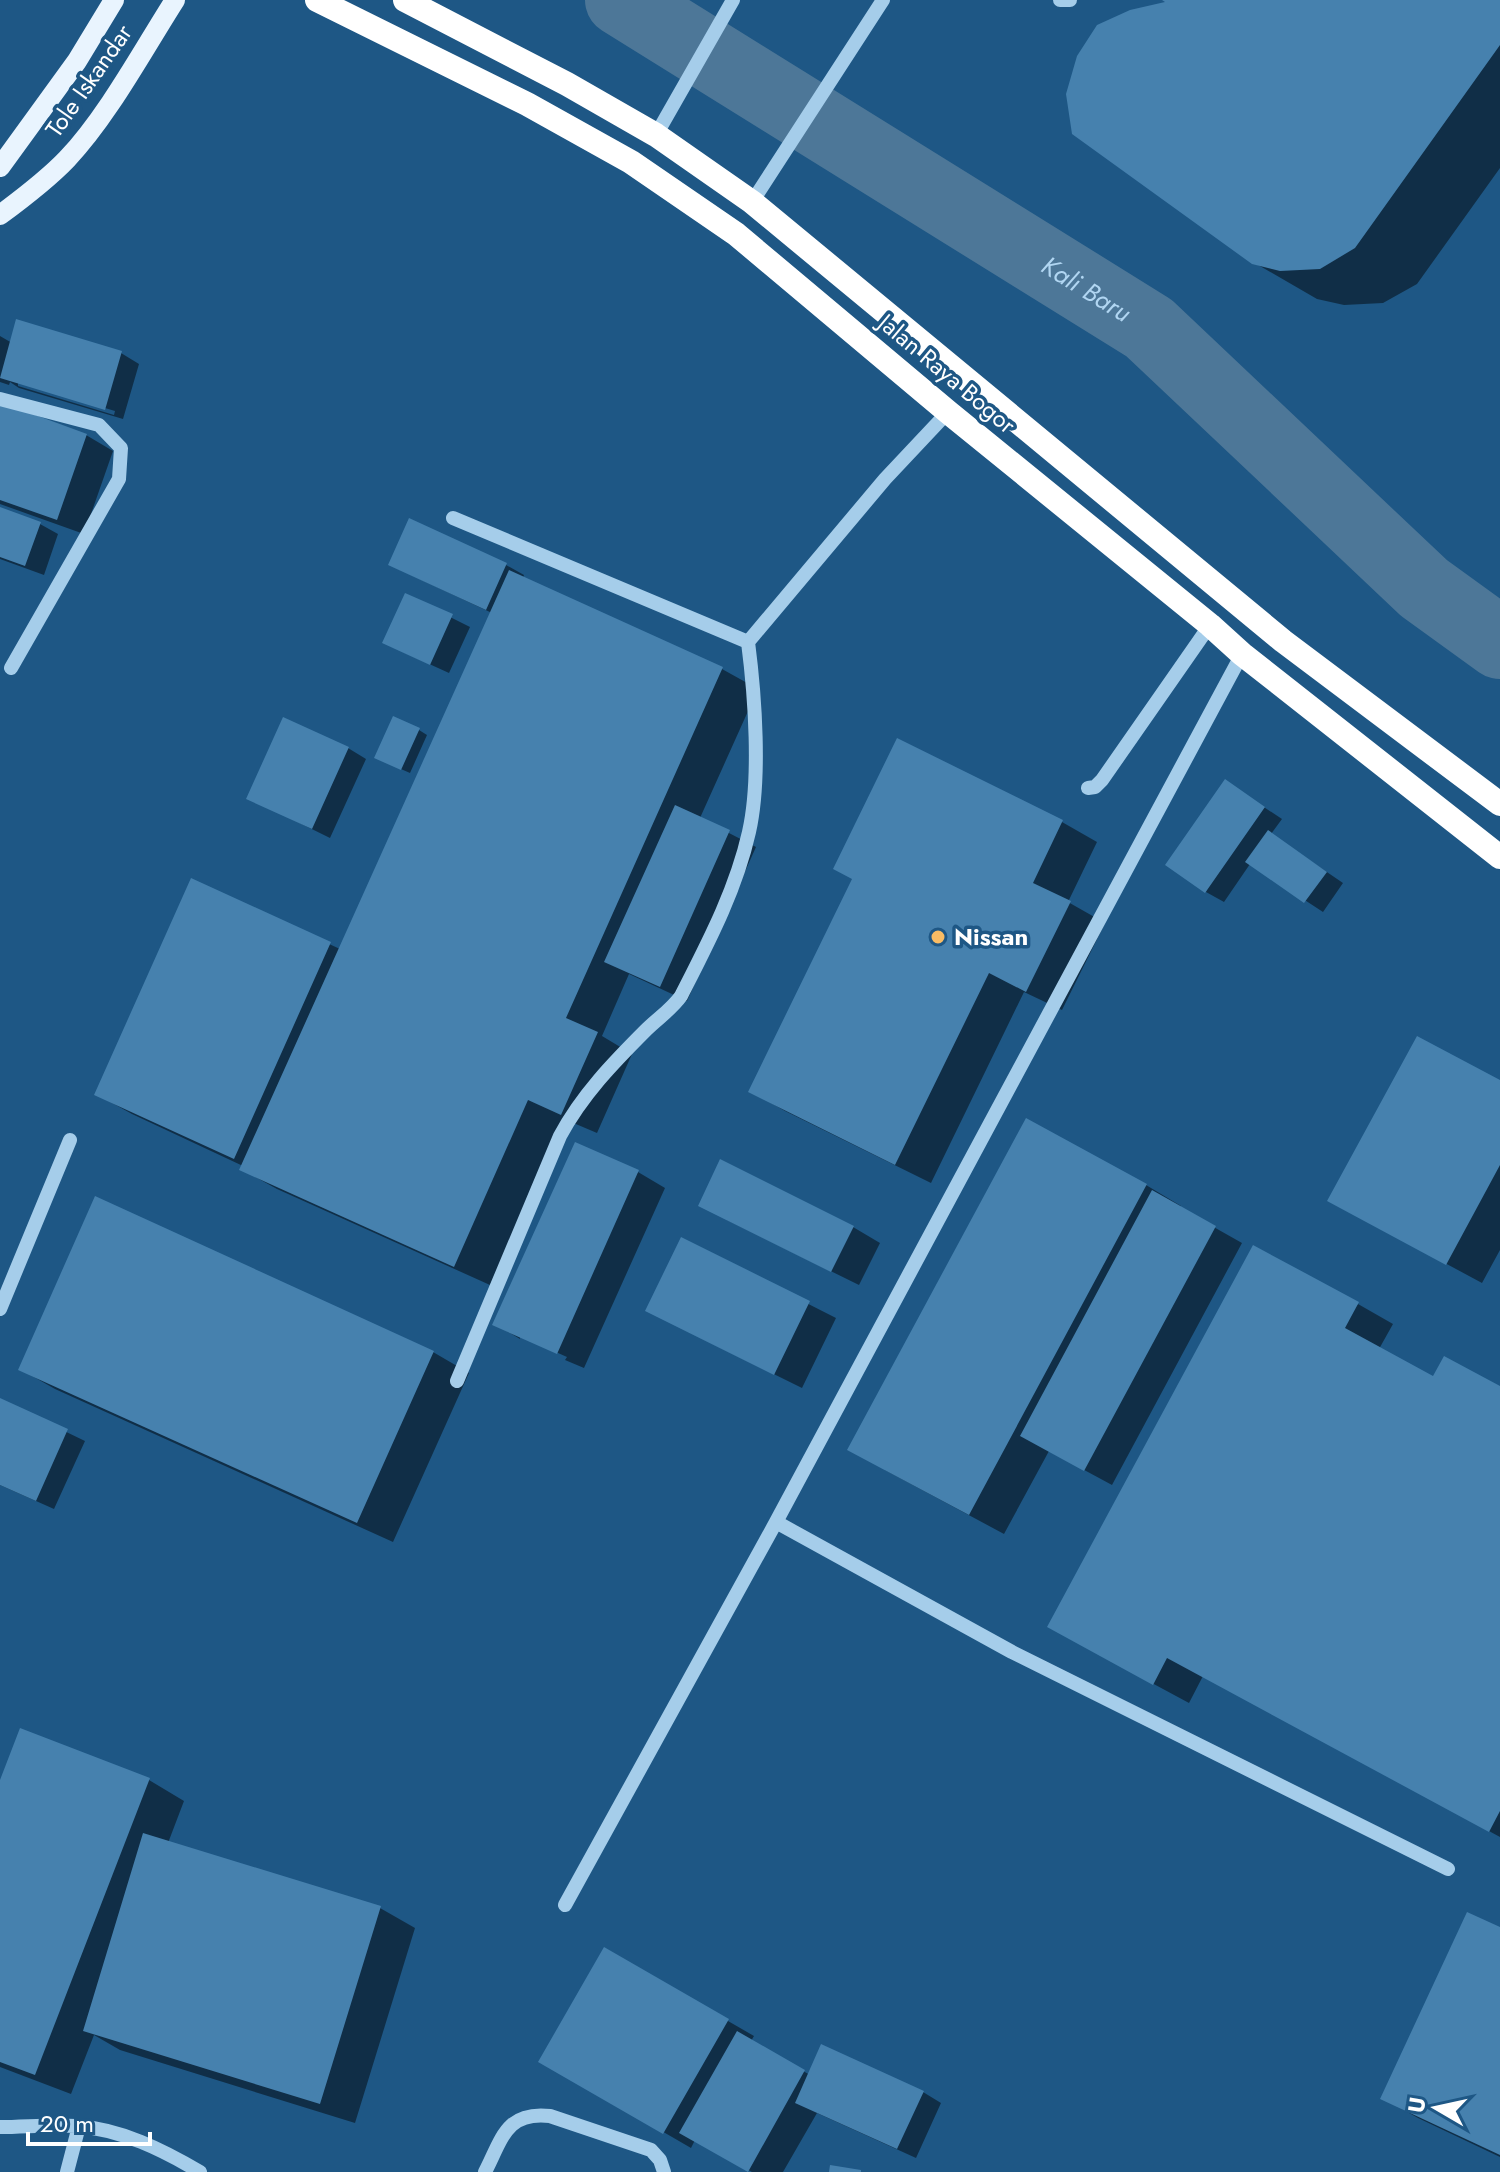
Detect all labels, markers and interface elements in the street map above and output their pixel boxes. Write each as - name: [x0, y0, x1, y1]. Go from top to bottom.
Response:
- street label: Tole Iskandar: [37, 17, 141, 144]
- water label: Kali Baru: [1034, 247, 1139, 331]
- street label: Jalan Raya Bogor: [869, 304, 1024, 442]
- place label: Nissan: [954, 919, 1028, 954]
- marker: Nissan: [929, 928, 947, 946]
- north arrow: [1396, 2068, 1476, 2148]
- text: U: [1399, 2095, 1433, 2115]
- scale bar: [28, 2096, 150, 2146]
- text: 20 m: [40, 2106, 94, 2141]

